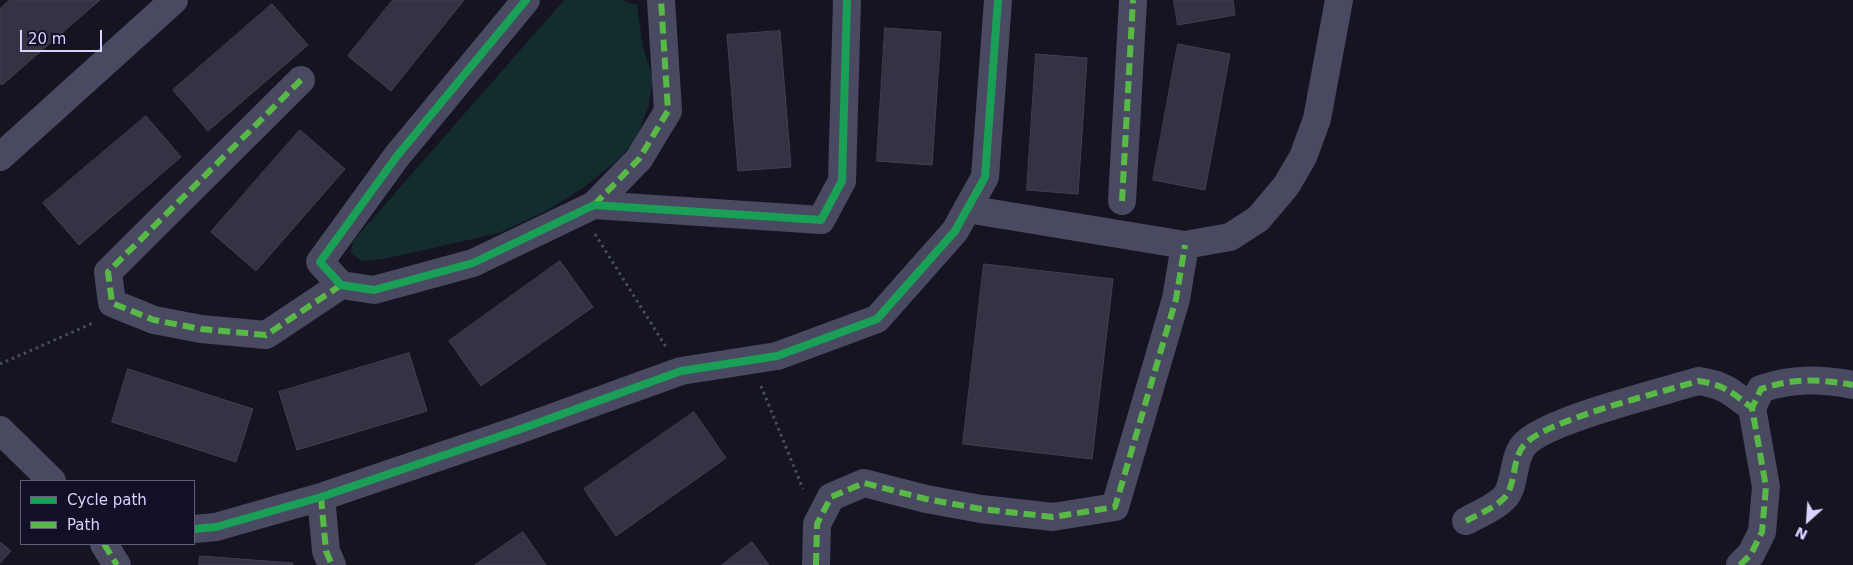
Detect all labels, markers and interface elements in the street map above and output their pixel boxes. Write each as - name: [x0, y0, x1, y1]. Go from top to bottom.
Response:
- scale bar: [22, 20, 105, 52]
- text: 20 m: [28, 30, 66, 48]
- legend: [20, 480, 195, 545]
- text: Cycle path: [67, 491, 147, 509]
- north arrow: [1783, 495, 1833, 545]
- text: Path: [67, 516, 100, 534]
- text: N: [1793, 524, 1810, 543]

